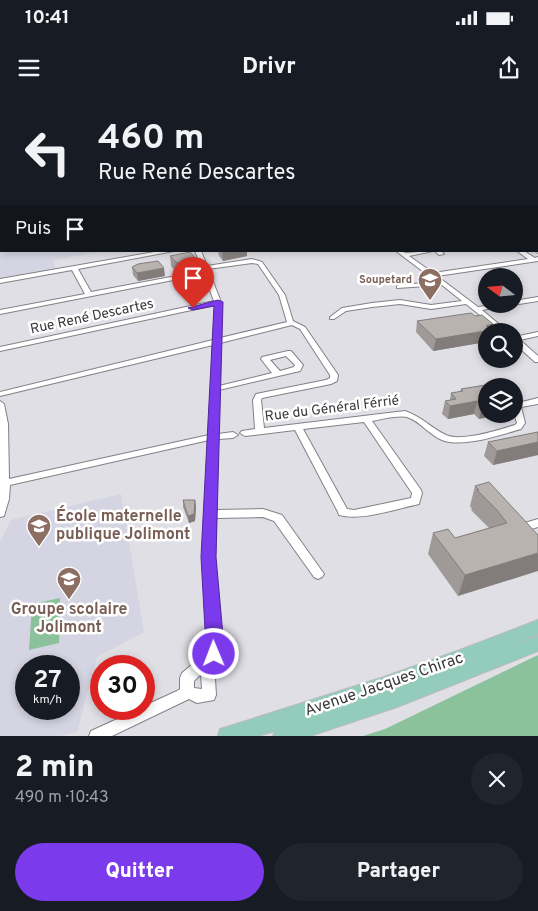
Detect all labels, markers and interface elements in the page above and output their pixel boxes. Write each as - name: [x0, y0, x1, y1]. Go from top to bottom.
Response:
- text: 10:41: [25, 6, 70, 30]
- icon: menu: [15, 54, 43, 82]
- text: Drivr: [242, 54, 296, 81]
- icon: share: [495, 54, 523, 82]
- text: 460 m: [98, 117, 204, 161]
- icon: left: [15, 120, 80, 185]
- text: Rue René Descartes: [98, 160, 296, 187]
- icon: arrive: [61, 215, 89, 243]
- text: Puis: [15, 217, 51, 241]
- pin: [172, 257, 214, 308]
- icon: arrive: [179, 264, 207, 292]
- school or university icon: Soupetard: [417, 267, 443, 301]
- north arrow: [478, 268, 522, 312]
- map controls: [478, 268, 523, 423]
- place label: Soupetard: [359, 273, 412, 287]
- street label: Rue René Descartes: [29, 296, 155, 338]
- button: search: [478, 323, 523, 368]
- button: layers: [478, 378, 523, 423]
- street label: Rue du Général Férrié: [264, 392, 400, 426]
- place label: École maternelle publique Jolimont: [56, 505, 190, 545]
- school or university icon: École maternelle publique Jolimont: [26, 513, 52, 547]
- school or university icon: Groupe scolaire Jolimont: [56, 566, 82, 600]
- place label: Groupe scolaire Jolimont: [11, 600, 127, 638]
- position arrow: [187, 627, 239, 679]
- street label: Avenue Jacques Chirac: [302, 648, 466, 722]
- speed limit sign: 30: [90, 655, 155, 720]
- text: 27: [33, 665, 62, 697]
- text: km/h: [33, 692, 62, 708]
- text: 2 min: [15, 750, 94, 787]
- button: close: [471, 753, 523, 805]
- text: 490 m · 10:43: [15, 788, 109, 808]
- button: Quitter: [15, 843, 264, 901]
- button: Partager: [274, 843, 523, 901]

